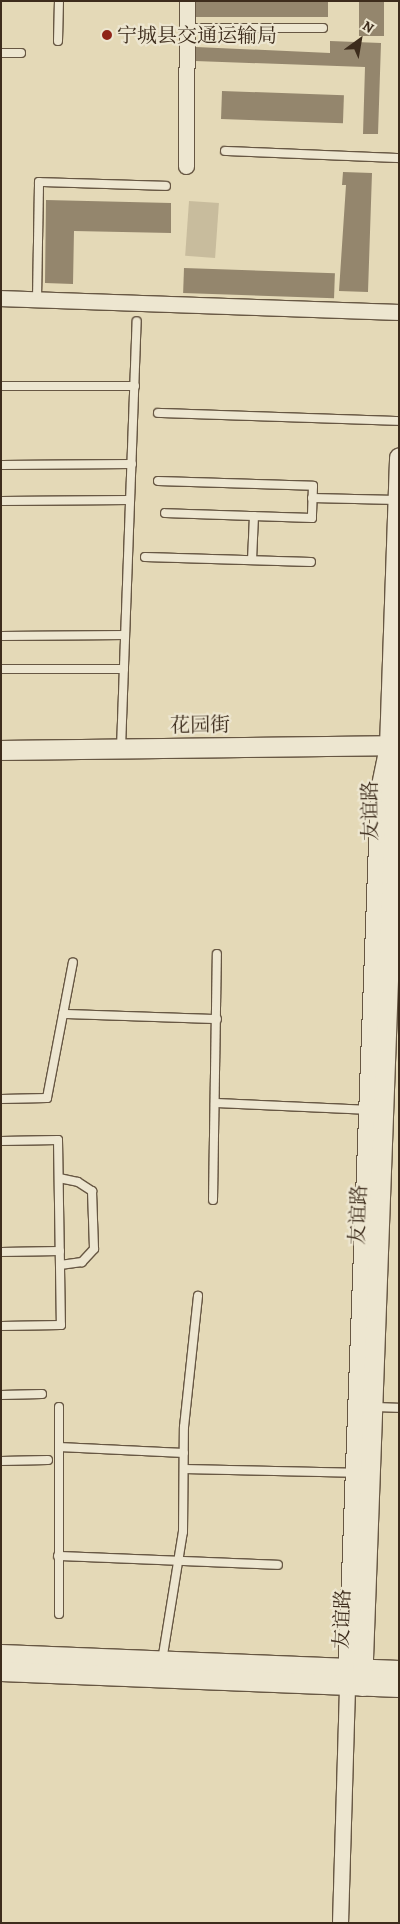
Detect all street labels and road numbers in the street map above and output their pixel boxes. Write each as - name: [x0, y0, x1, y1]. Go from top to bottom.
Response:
- street label: 花园街: [170, 712, 230, 738]
- street label: 友谊路: [357, 781, 383, 841]
- street label: 友谊路: [345, 1185, 371, 1245]
- street label: 友谊路: [329, 1589, 355, 1649]

